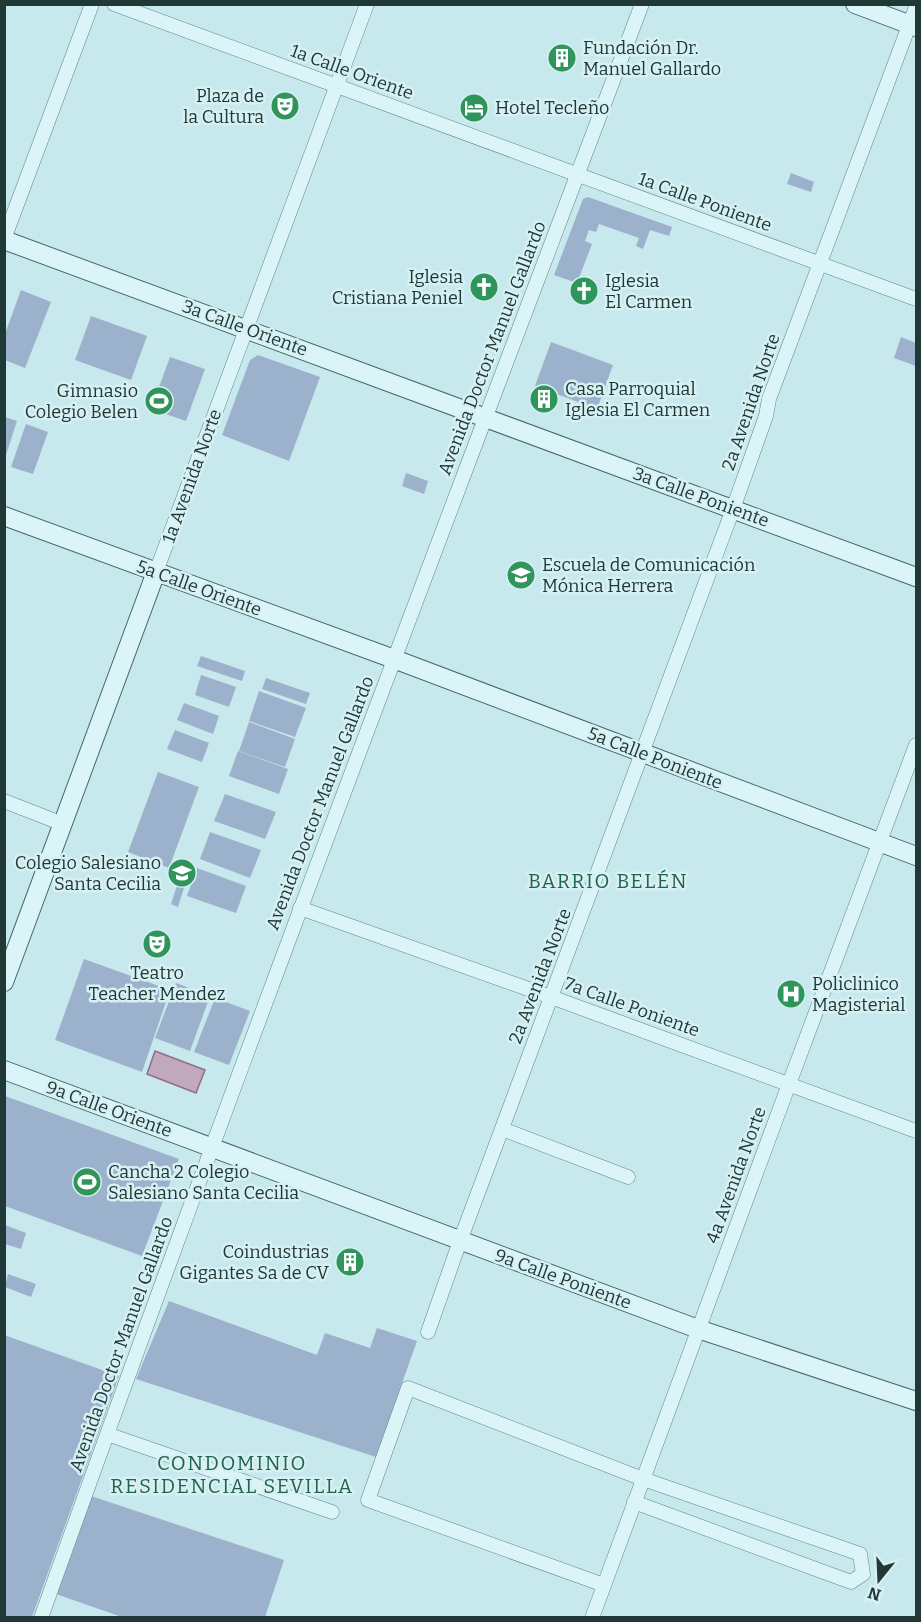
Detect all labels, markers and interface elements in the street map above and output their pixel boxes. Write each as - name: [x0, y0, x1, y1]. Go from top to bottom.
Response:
- place label: Fundación Dr. Manuel Gallardo: [583, 37, 721, 80]
- street label: 1a Calle Oriente: [288, 40, 416, 104]
- building icon: Fundación Dr. Manuel Gallardo: [546, 42, 578, 74]
- place label: Plaza de la Cultura: [183, 85, 264, 128]
- theatre icon: Plaza de la Cultura: [269, 90, 301, 122]
- hotel icon: Hotel Tecleño: [458, 92, 490, 124]
- place label: Hotel Tecleño: [495, 97, 609, 119]
- street label: 1a Calle Poniente: [635, 168, 775, 236]
- street label: Avenida Doctor Manuel Gallardo: [433, 218, 551, 478]
- place label: Iglesia Cristiana Peniel: [332, 266, 463, 309]
- place label: Iglesia El Carmen: [605, 270, 693, 313]
- church icon: Iglesia Cristiana Peniel: [468, 271, 500, 303]
- church icon: Iglesia El Carmen: [568, 275, 600, 307]
- street label: 3a Calle Oriente: [179, 295, 311, 361]
- street label: 2a Avenida Norte: [717, 331, 785, 473]
- place label: Casa Parroquial Iglesia El Carmen: [565, 378, 711, 421]
- place label: Gimnasio Colegio Belen: [25, 380, 139, 423]
- building icon: Casa Parroquial Iglesia El Carmen: [528, 383, 560, 415]
- sports icon: Gimnasio Colegio Belen: [143, 385, 175, 417]
- street label: 1a Avenida Norte: [158, 406, 226, 546]
- street label: 3a Calle Poniente: [630, 462, 772, 532]
- place label: Escuela de Comunicación Mónica Herrera: [542, 554, 756, 597]
- street label: 5a Calle Oriente: [133, 555, 265, 621]
- school or university icon: Escuela de Comunicación Mónica Herrera: [505, 559, 537, 591]
- street label: Avenida Doctor Manuel Gallardo: [261, 673, 379, 933]
- street label: 5a Calle Poniente: [584, 722, 726, 794]
- place label: Colegio Salesiano Santa Cecilia: [15, 852, 161, 895]
- school or university icon: Colegio Salesiano Santa Cecilia: [166, 857, 198, 889]
- district label: BARRIO BELÉN: [528, 869, 688, 893]
- street label: 2a Avenida Norte: [504, 905, 576, 1047]
- theatre icon: Teatro Teacher Mendez: [141, 928, 173, 960]
- place label: Teatro Teacher Mendez: [89, 962, 225, 1005]
- street label: 7a Calle Poniente: [561, 972, 703, 1042]
- place label: Policlinico Magisterial: [812, 973, 905, 1016]
- hospital icon: Policlinico Magisterial: [775, 978, 807, 1010]
- street label: 9a Calle Oriente: [43, 1076, 175, 1142]
- street label: 4a Avenida Norte: [701, 1104, 771, 1246]
- place label: Cancha 2 Colegio Salesiano Santa Cecilia: [108, 1161, 299, 1204]
- sports icon: Cancha 2 Colegio Salesiano Santa Cecilia: [71, 1166, 103, 1198]
- street label: Avenida Doctor Manuel Gallardo: [64, 1213, 178, 1475]
- place label: Coindustrias Gigantes Sa de CV: [179, 1241, 330, 1284]
- street label: 9a Calle Poniente: [492, 1244, 634, 1314]
- building icon: Coindustrias Gigantes Sa de CV: [334, 1246, 366, 1278]
- district label: CONDOMINIO RESIDENCIAL SEVILLA: [110, 1451, 354, 1498]
- north arrow: [849, 1550, 909, 1610]
- text: N: [866, 1583, 883, 1605]

